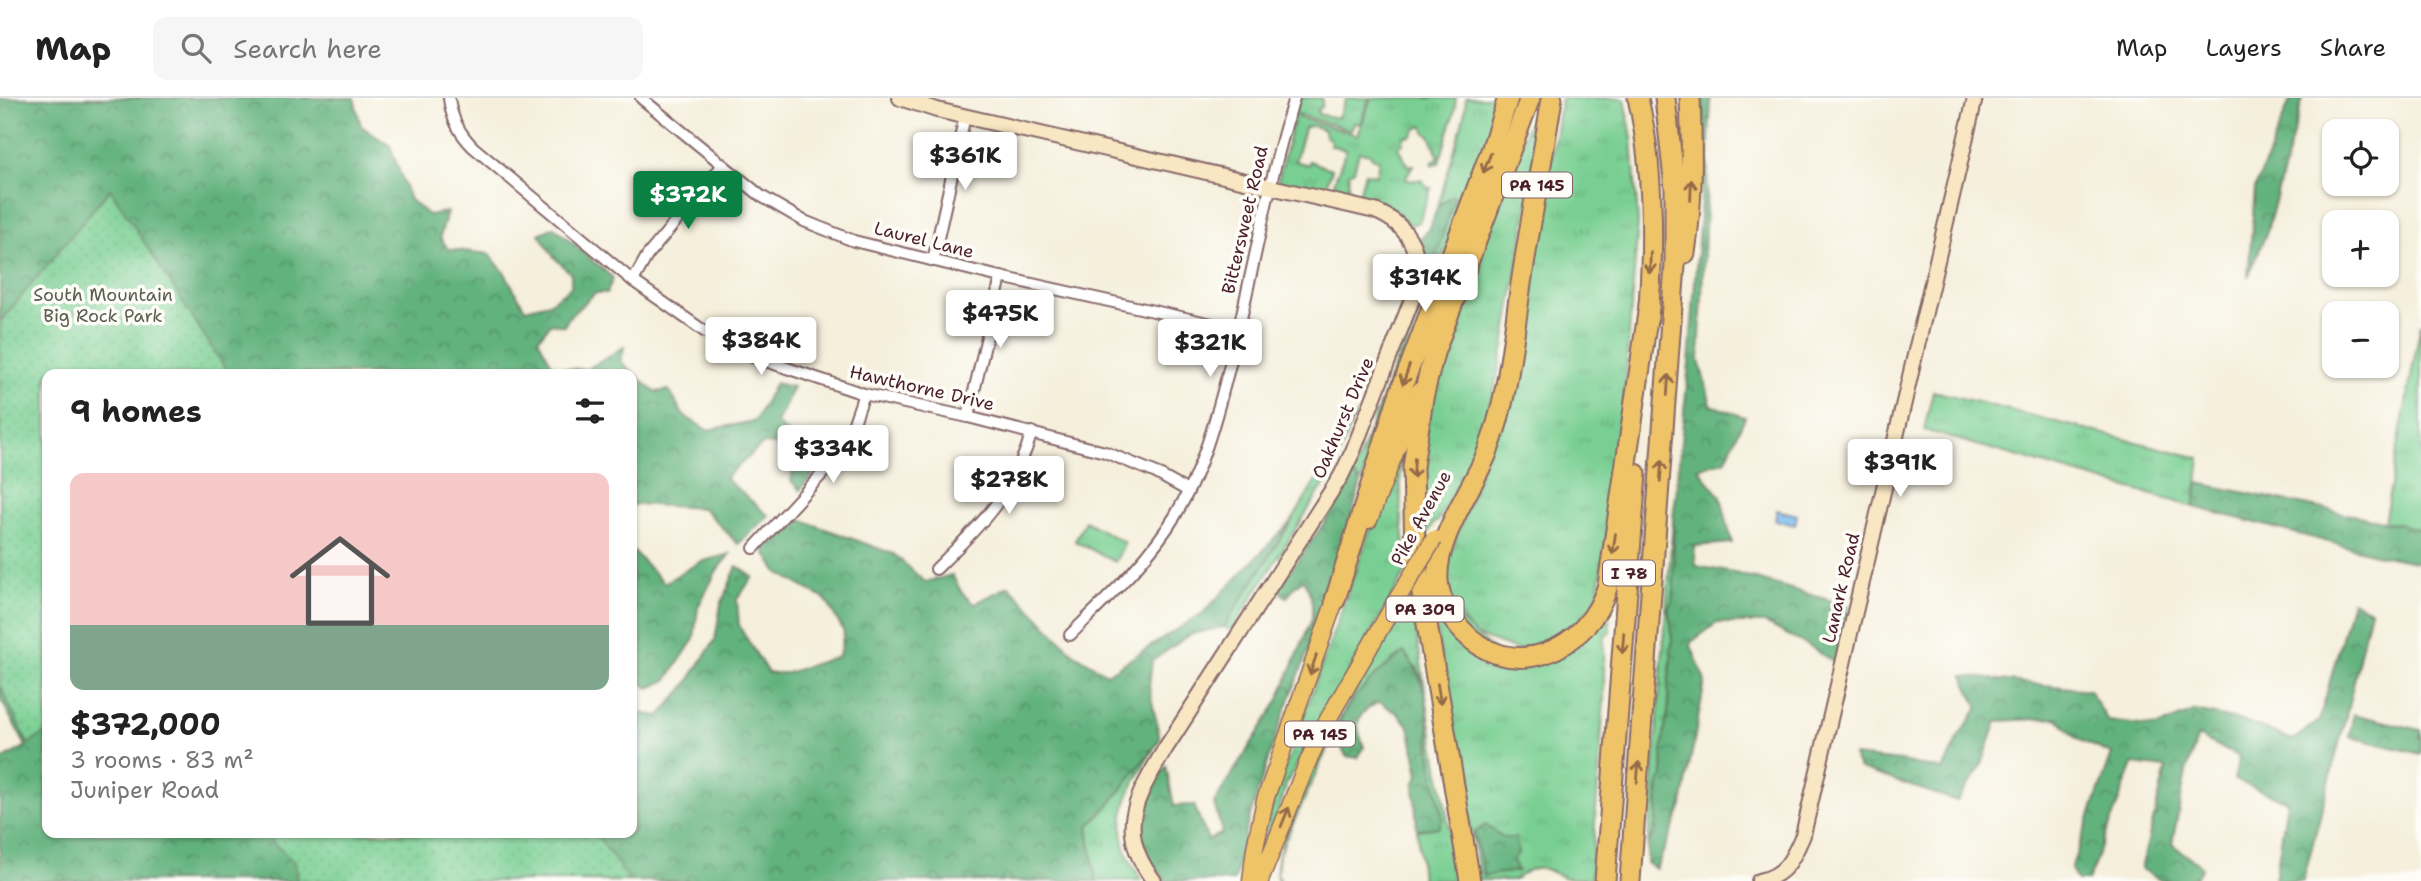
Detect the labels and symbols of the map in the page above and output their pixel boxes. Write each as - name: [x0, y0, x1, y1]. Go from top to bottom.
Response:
- pin: $361K: [916, 132, 1014, 192]
- street label: Bittersweet Road: [1216, 144, 1274, 296]
- one-way arrow: [1479, 151, 1492, 173]
- pin: $372K: [639, 172, 737, 231]
- road number: PA 145: [1502, 172, 1572, 198]
- one-way arrow: [1684, 178, 1697, 201]
- street label: Laurel Lane: [872, 216, 976, 264]
- one-way arrow: [1644, 252, 1657, 275]
- pin: $314K: [1376, 254, 1474, 314]
- park label: South Mountain Big Rock Park: [33, 283, 173, 328]
- pin: $475K: [951, 290, 1049, 350]
- pin: $384K: [712, 317, 810, 377]
- pin: $321K: [1161, 320, 1259, 379]
- street label: Oakhurst Drive: [1307, 354, 1379, 482]
- street label: Hawthorne Drive: [847, 360, 997, 416]
- one-way arrow: [1399, 364, 1411, 386]
- one-way arrow: [1662, 374, 1675, 396]
- pin: $334K: [784, 426, 882, 485]
- pin: $391K: [1851, 440, 1949, 499]
- pin: $278K: [960, 456, 1058, 516]
- one-way arrow: [1407, 457, 1420, 480]
- one-way arrow: [1655, 461, 1668, 483]
- street label: Pike Avenue: [1385, 466, 1457, 570]
- street label: Lanark Road: [1817, 531, 1865, 645]
- one-way arrow: [1607, 532, 1620, 555]
- road number: I 78: [1603, 560, 1655, 586]
- road number: PA 309: [1386, 596, 1464, 622]
- one-way arrow: [1616, 631, 1629, 654]
- one-way arrow: [1305, 653, 1318, 675]
- one-way arrow: [1433, 682, 1446, 705]
- road number: PA 145: [1285, 722, 1355, 747]
- one-way arrow: [1632, 761, 1645, 783]
- one-way arrow: [1279, 807, 1292, 829]

